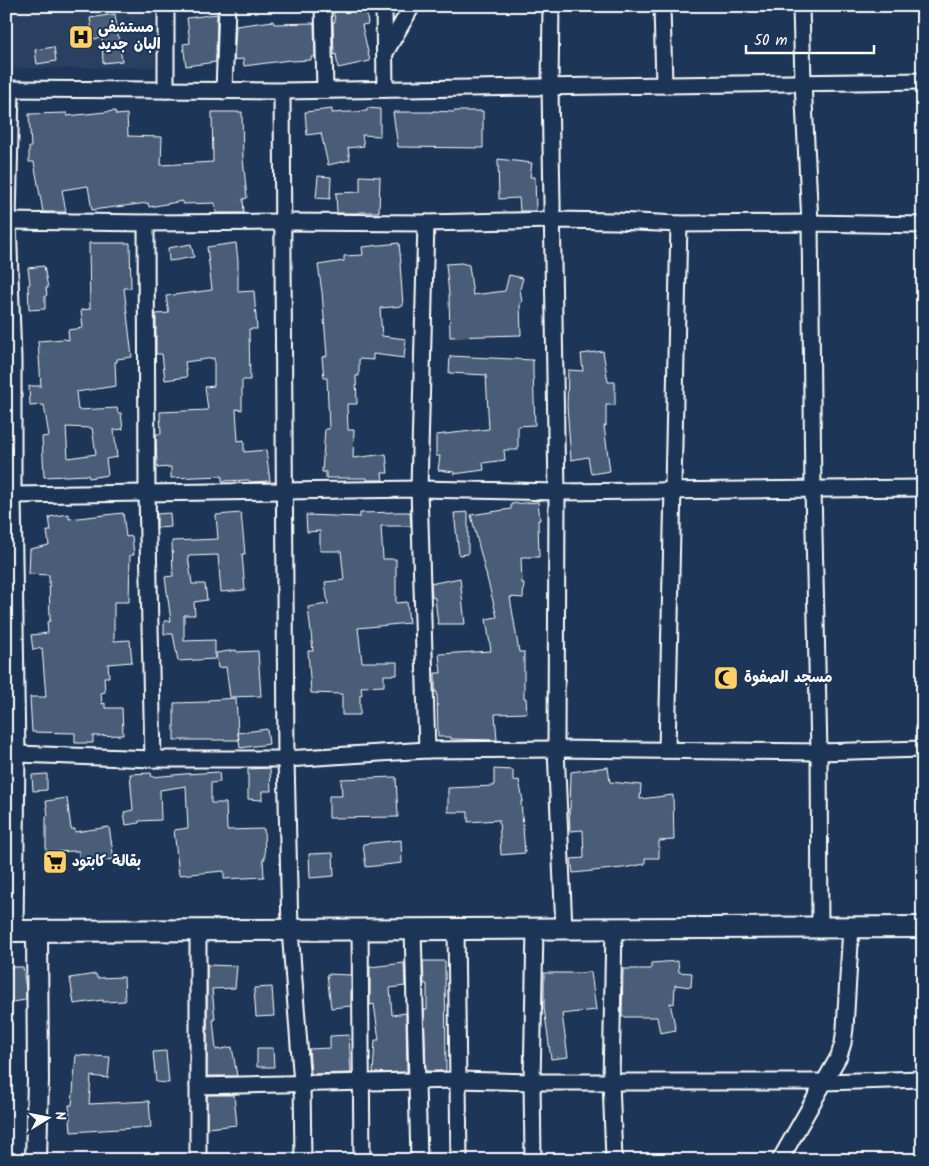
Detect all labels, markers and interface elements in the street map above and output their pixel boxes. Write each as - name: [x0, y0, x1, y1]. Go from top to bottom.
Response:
- place label: مستشفى البان جديد: [98, 16, 161, 57]
- scale bar: [746, 22, 874, 54]
- hospital icon: مستشفى البان جديد: [68, 24, 94, 50]
- text: 50 m: [754, 29, 788, 53]
- mosque icon: مسجد الصفوة: [713, 665, 739, 691]
- place label: مسجد الصفوة: [744, 666, 833, 690]
- supermarket icon: بقالة كابتود: [42, 849, 68, 875]
- place label: بقالة كابتود: [72, 850, 141, 874]
- north arrow: [22, 1094, 72, 1144]
- text: N: [48, 1110, 71, 1122]

